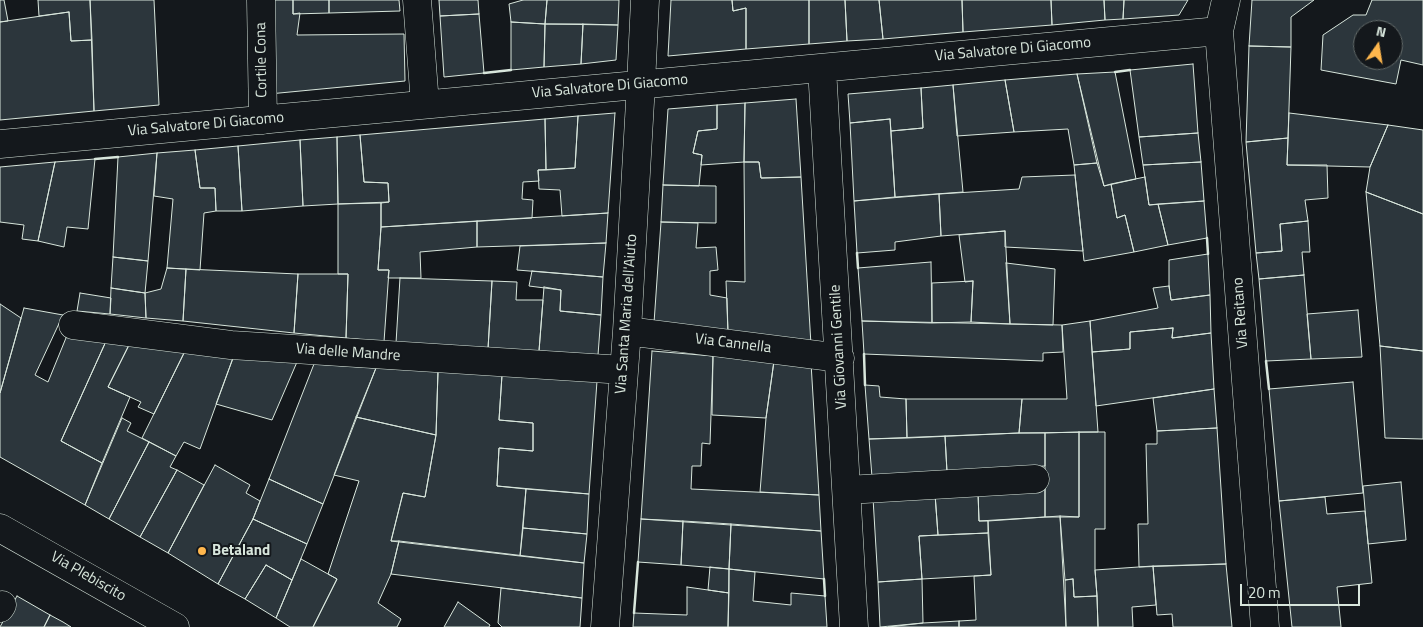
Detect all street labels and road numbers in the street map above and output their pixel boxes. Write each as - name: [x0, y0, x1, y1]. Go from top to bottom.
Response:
- street label: Cortile Cona: [252, 22, 272, 98]
- street label: Via Salvatore Di Giacomo: [934, 34, 1092, 66]
- street label: Via Salvatore Di Giacomo: [531, 71, 689, 103]
- street label: Via Salvatore Di Giacomo: [127, 109, 285, 141]
- street label: Via Santa Maria dell'Aiuto: [612, 233, 642, 395]
- street label: Via Reitano: [1230, 277, 1252, 349]
- street label: Via Giovanni Gentile: [827, 284, 851, 410]
- street label: Via Cannella: [694, 330, 772, 358]
- street label: Via delle Mandre: [295, 340, 401, 366]
- street label: Via Plebiscito: [47, 548, 129, 606]

